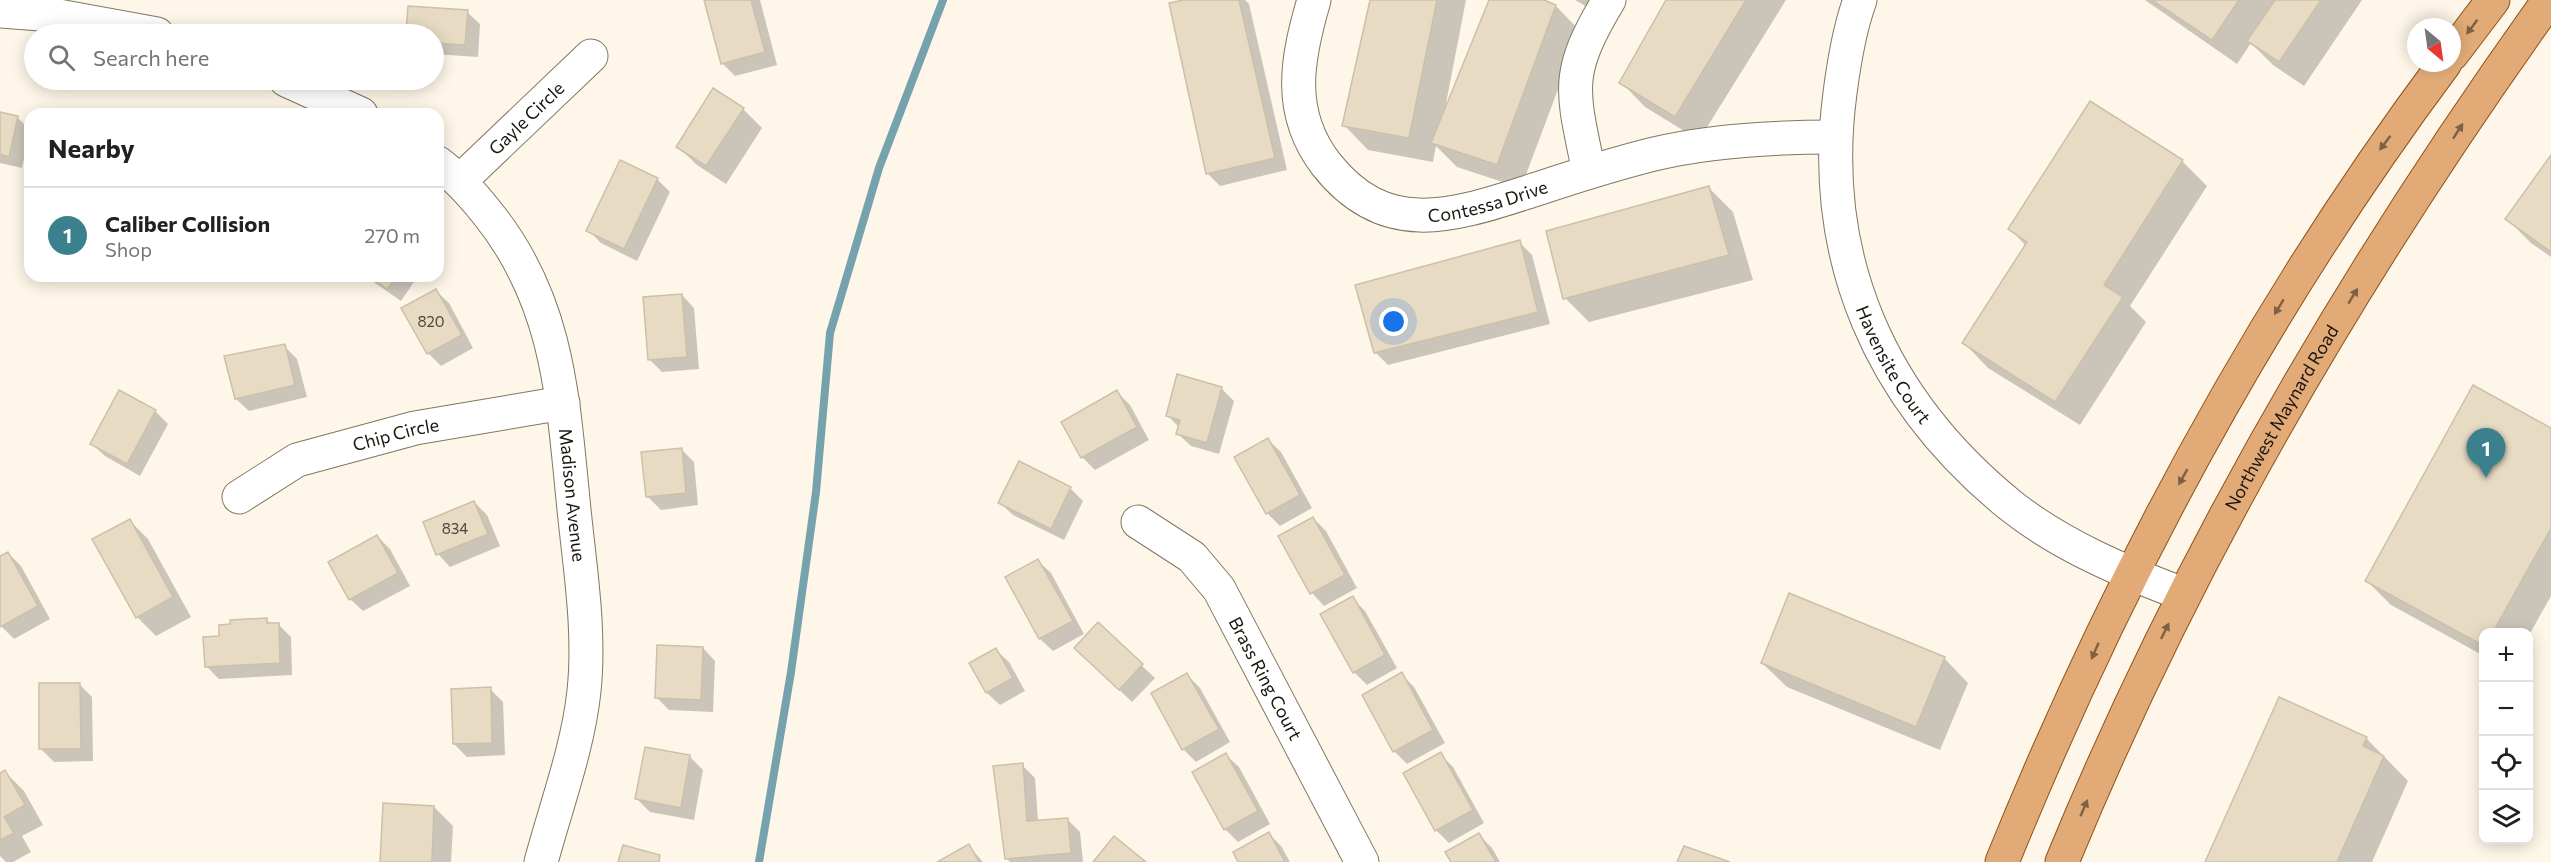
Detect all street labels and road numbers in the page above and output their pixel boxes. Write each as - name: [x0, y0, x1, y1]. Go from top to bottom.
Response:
- street label: Gayle Circle: [484, 77, 569, 159]
- street label: Contessa Drive: [1427, 175, 1550, 226]
- street label: Havensite Court: [1852, 302, 1936, 428]
- street label: Northwest Maynard Road: [2220, 321, 2343, 514]
- street label: Chip Circle: [350, 413, 441, 455]
- street label: Madison Avenue: [555, 427, 591, 563]
- street label: Brass Ring Court: [1224, 613, 1307, 744]

